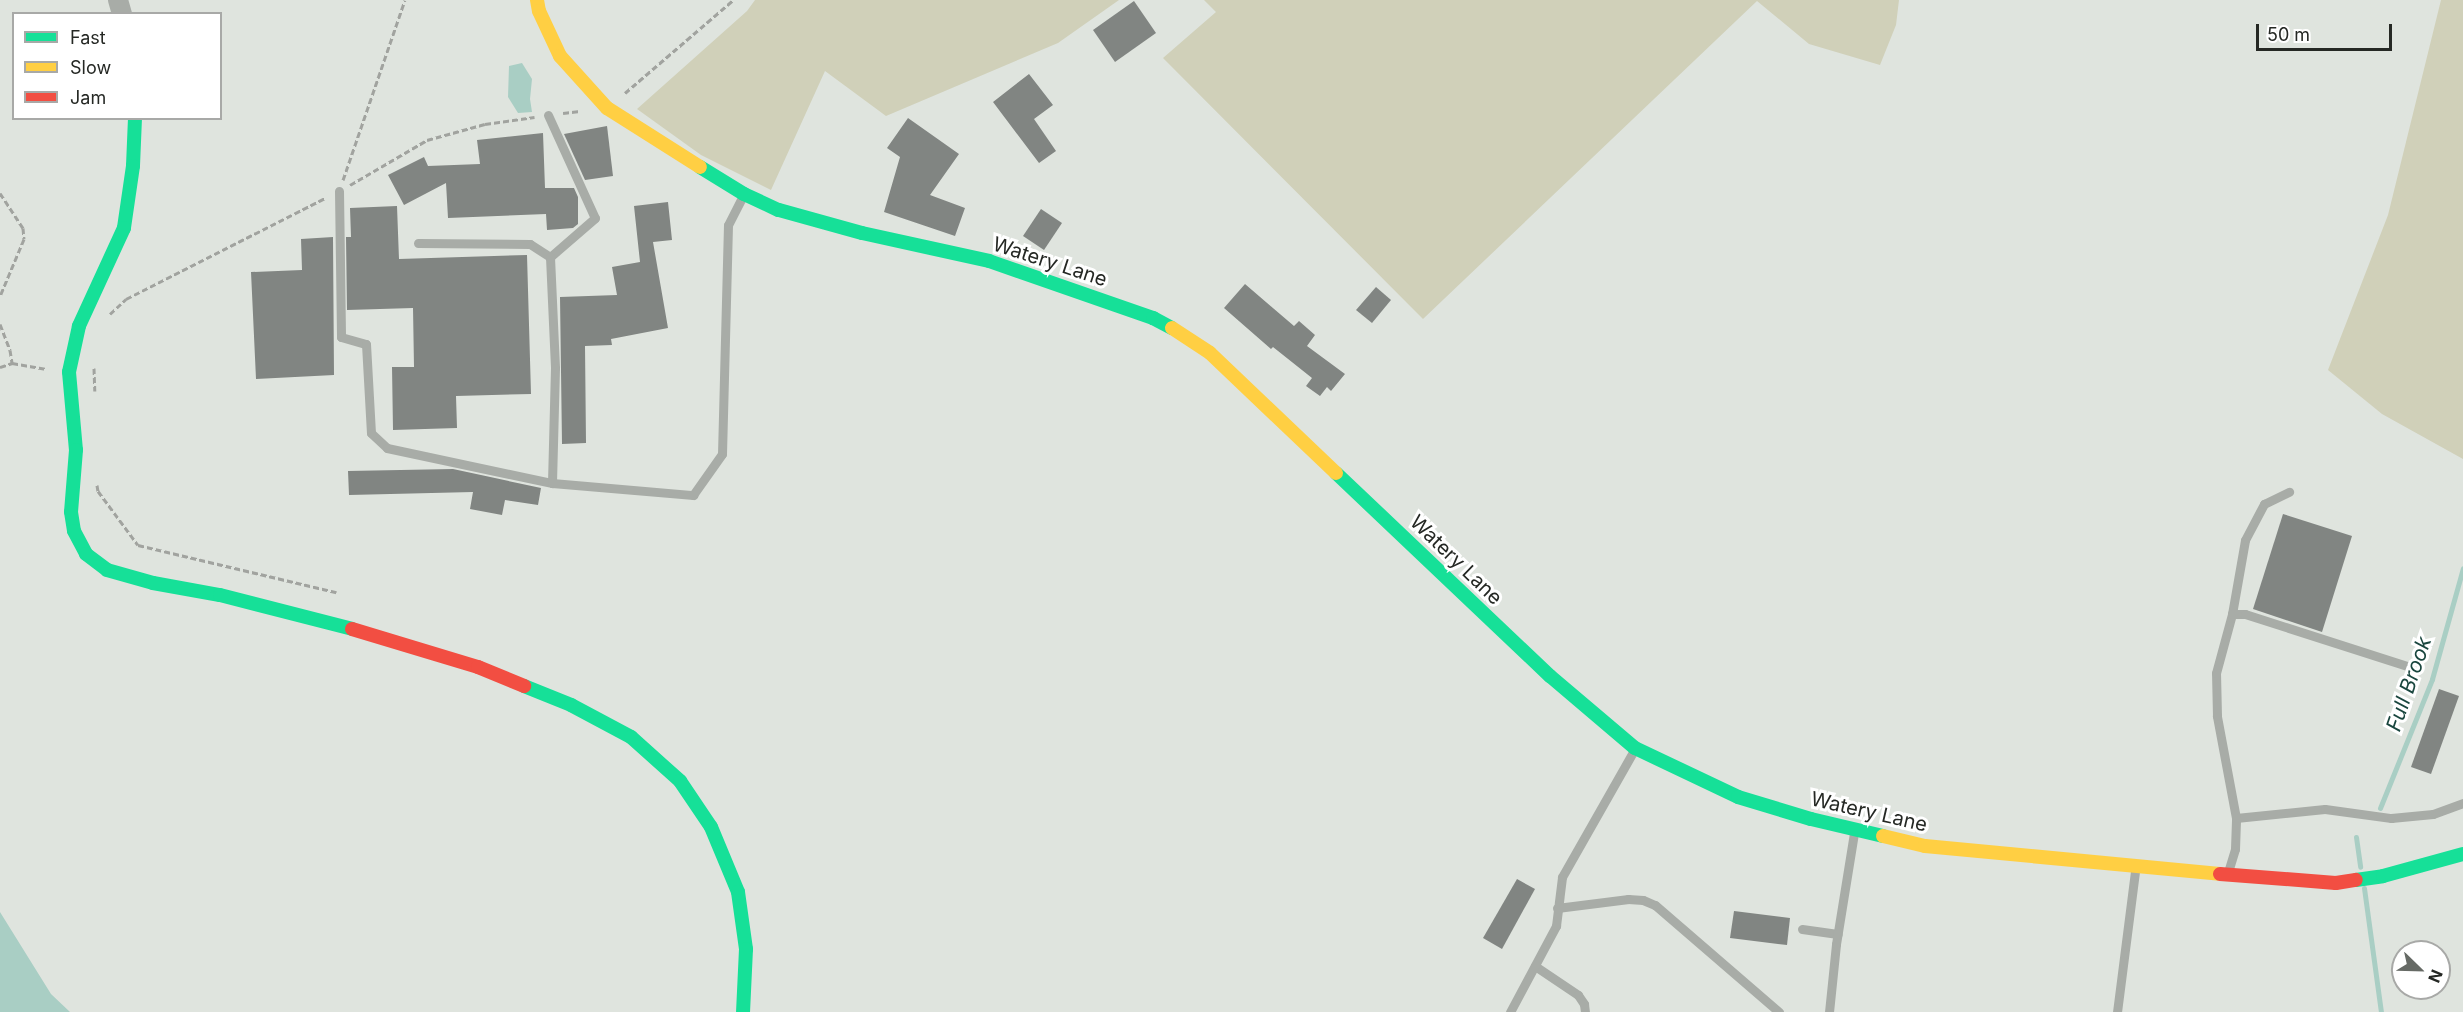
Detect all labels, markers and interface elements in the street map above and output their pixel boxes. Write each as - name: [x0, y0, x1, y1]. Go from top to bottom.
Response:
- legend: [12, 12, 222, 120]
- scale bar: [2259, 12, 2396, 50]
- text: 50 m: [2267, 24, 2310, 45]
- text: Fast: [70, 27, 106, 48]
- text: Slow: [70, 57, 111, 78]
- text: Jam: [70, 87, 106, 108]
- street label: Watery Lane: [990, 232, 1110, 292]
- street label: Watery Lane: [1405, 510, 1507, 610]
- water label: Full Brook: [2381, 633, 2437, 735]
- street label: Watery Lane: [1808, 787, 1930, 837]
- north arrow: [2391, 940, 2451, 1000]
- text: N: [2424, 967, 2447, 986]

